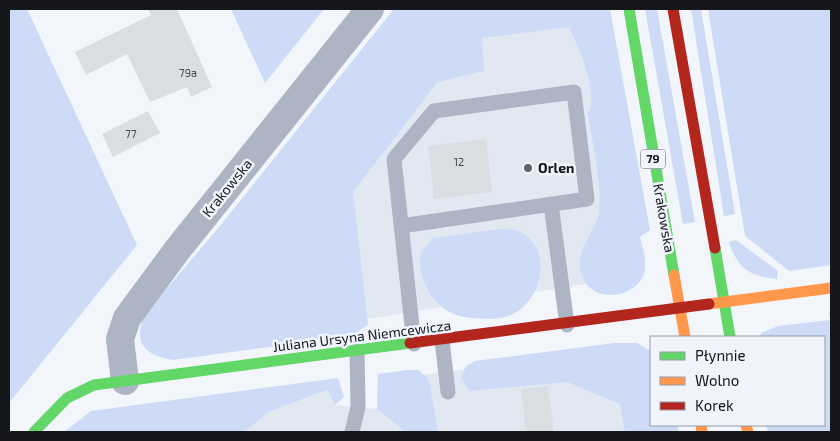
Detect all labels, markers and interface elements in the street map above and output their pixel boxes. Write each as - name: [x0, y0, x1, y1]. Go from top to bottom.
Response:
- house number: 79a: [179, 66, 197, 79]
- house number: 77: [125, 127, 137, 140]
- road number: 79: [640, 150, 666, 168]
- street label: Krakowska: [198, 155, 255, 220]
- house number: 12: [454, 155, 464, 168]
- place label: Orlen: [538, 159, 575, 176]
- marker: Orlen: [522, 162, 534, 174]
- street label: Krakowska: [650, 182, 679, 254]
- street label: Juliana Ursyna Niemcewicza: [272, 316, 452, 355]
- legend: [650, 336, 825, 426]
- text: Płynnie: [695, 346, 746, 364]
- text: Wolno: [695, 371, 739, 389]
- text: Korek: [695, 396, 734, 414]

